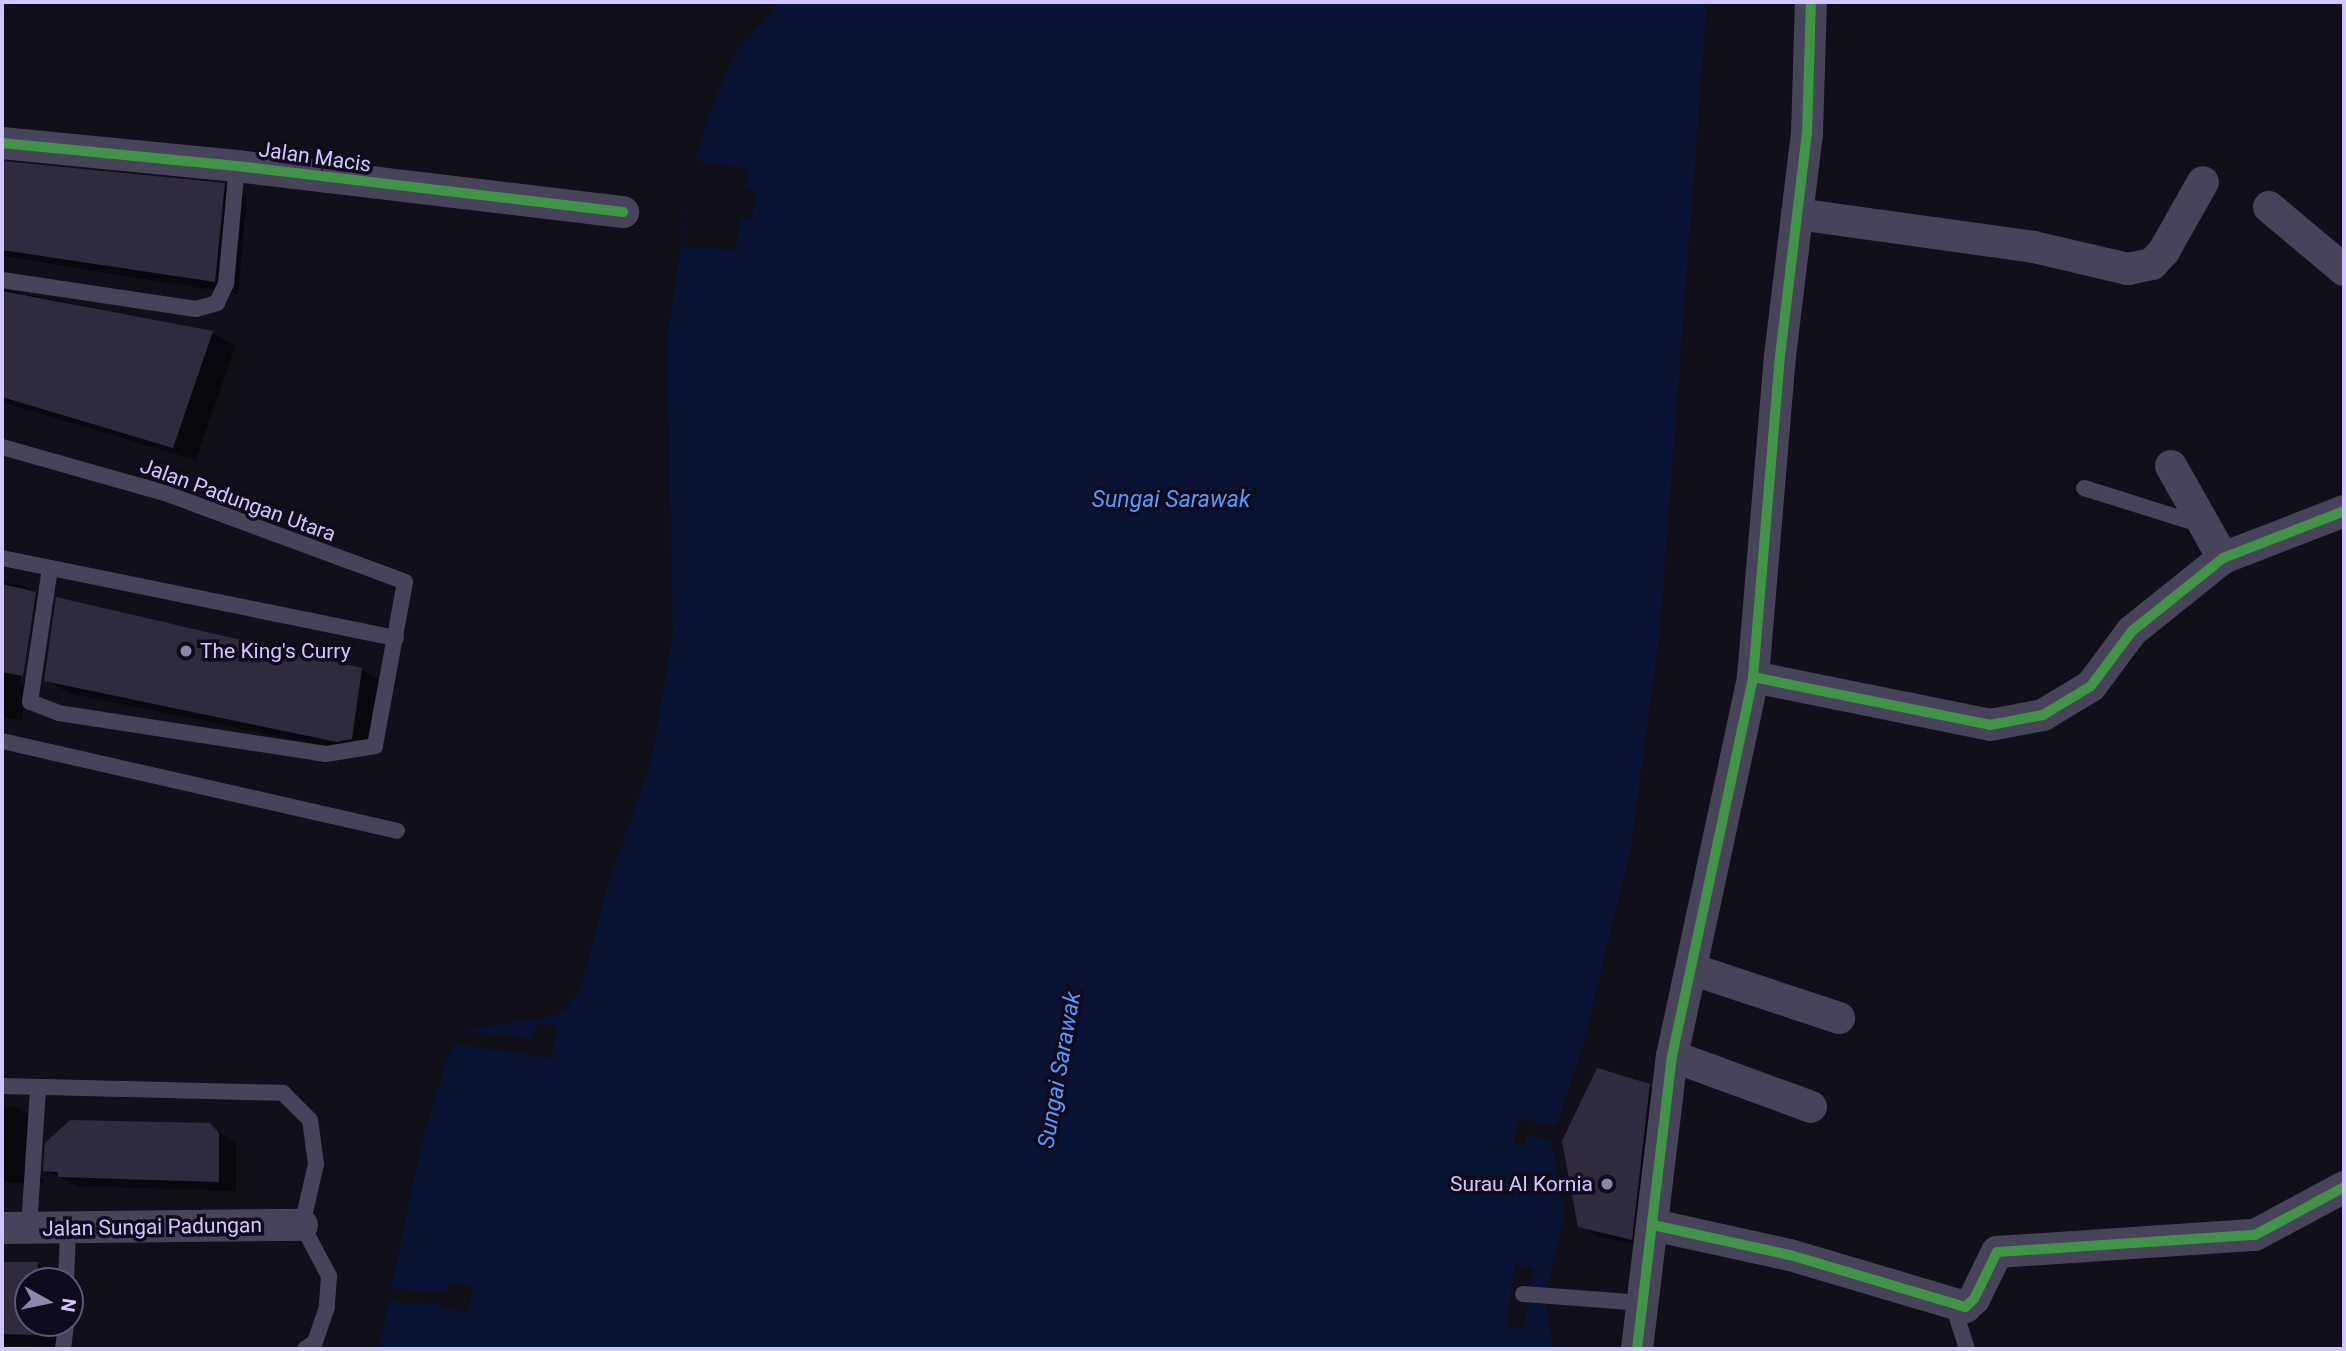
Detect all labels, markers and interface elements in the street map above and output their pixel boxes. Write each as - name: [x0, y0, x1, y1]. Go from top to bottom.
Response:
- street label: Jalan Macis: [257, 137, 373, 177]
- street label: Jalan Padungan Utara: [137, 453, 339, 547]
- water label: Sungai Sarawak: [1092, 486, 1250, 514]
- place label: The King's Curry: [200, 638, 351, 664]
- marker: The King's Curry: [178, 643, 194, 659]
- water label: Sungai Sarawak: [1033, 990, 1087, 1150]
- place label: Surau Al Kornia: [1450, 1171, 1593, 1197]
- marker: Surau Al Kornia: [1599, 1176, 1615, 1192]
- street label: Jalan Sungai Padungan: [42, 1212, 262, 1242]
- north arrow: [14, 1267, 84, 1337]
- text: N: [56, 1297, 81, 1313]

